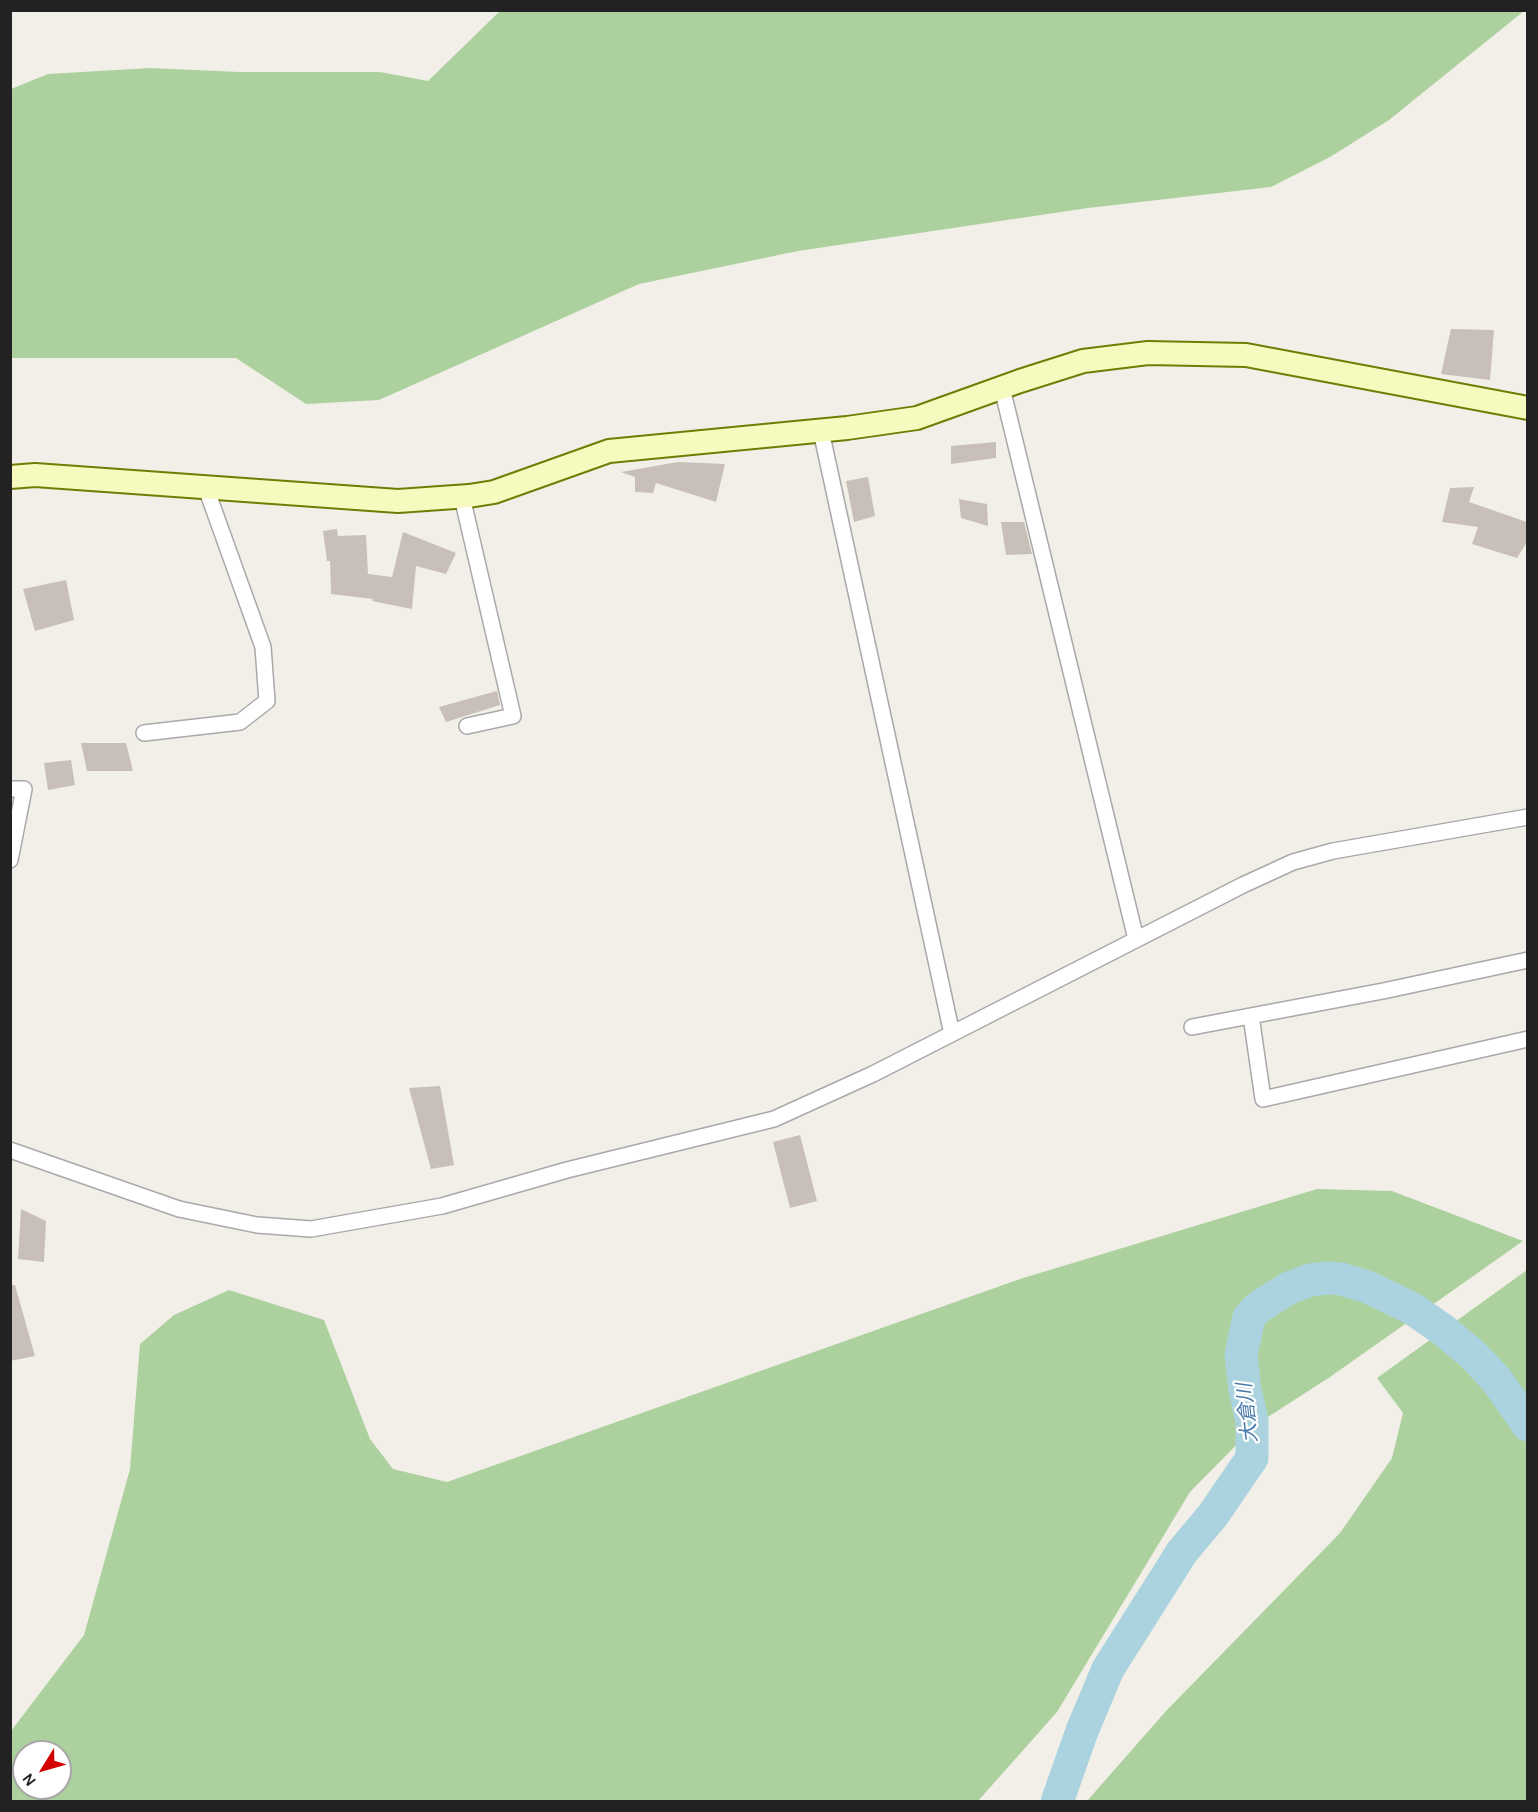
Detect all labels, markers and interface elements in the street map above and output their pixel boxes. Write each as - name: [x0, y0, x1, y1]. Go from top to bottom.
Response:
- water label: 大倉川: [1233, 1382, 1263, 1444]
- north arrow: [12, 1740, 72, 1800]
- text: N: [18, 1770, 40, 1790]

